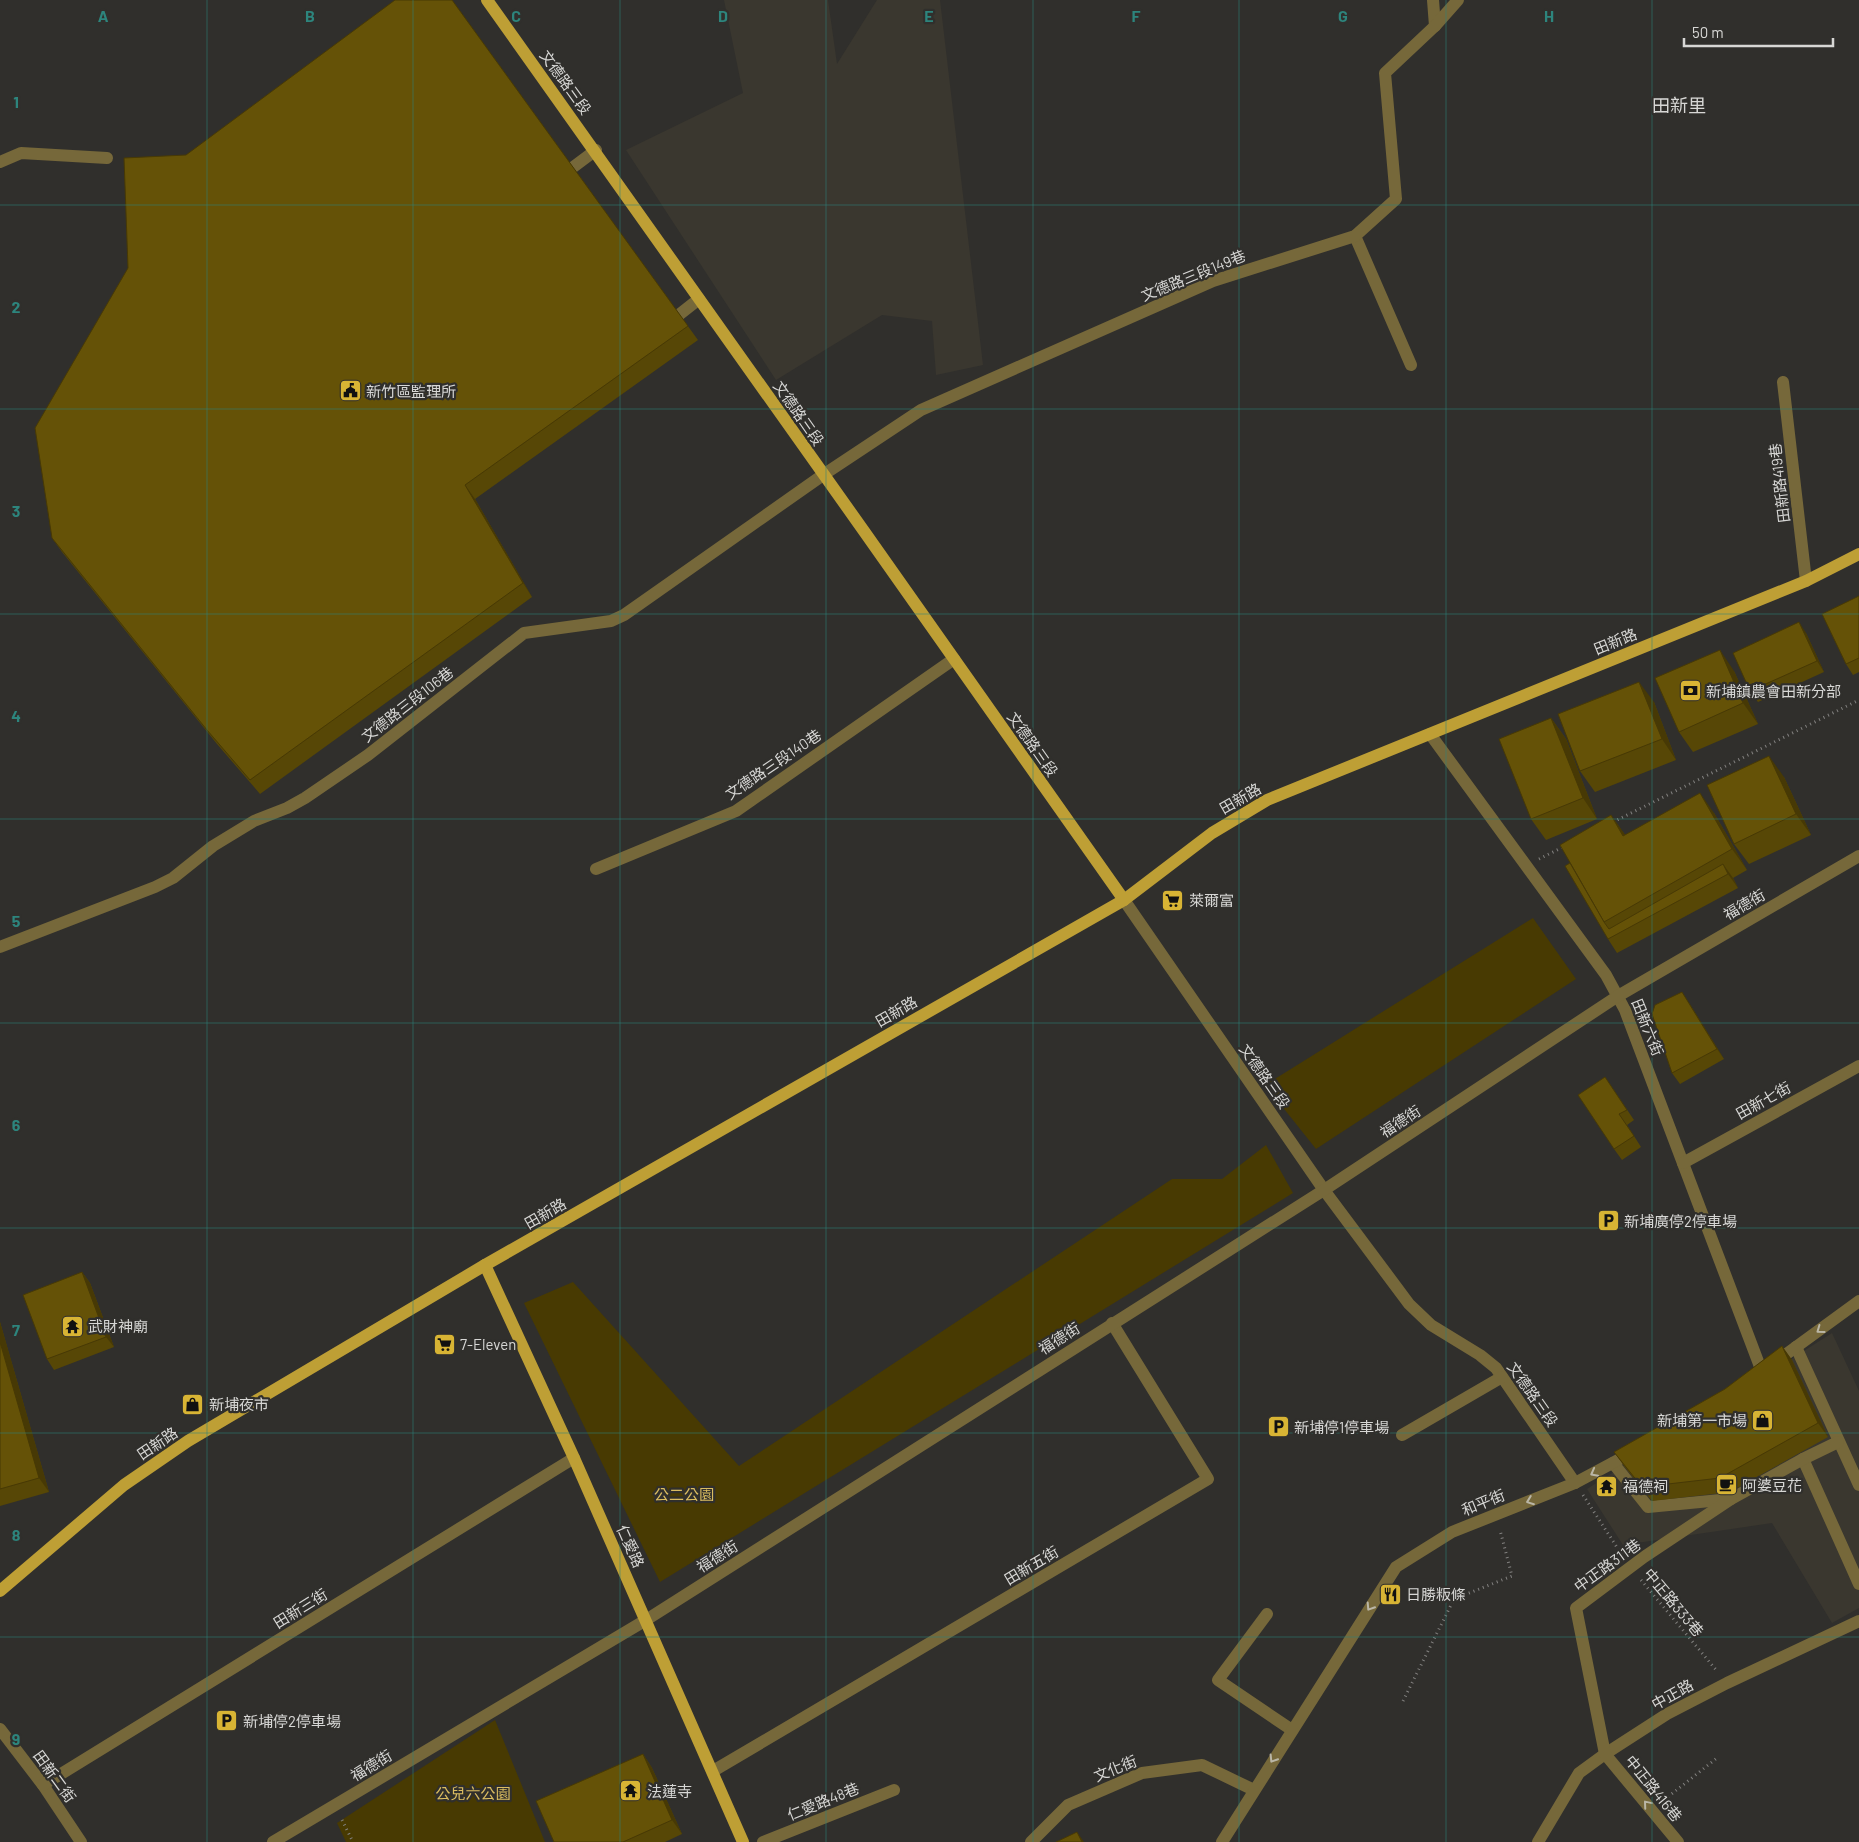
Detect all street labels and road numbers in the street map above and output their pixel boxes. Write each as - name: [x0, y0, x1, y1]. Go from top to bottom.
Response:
- street label: 文德路三段: [537, 46, 595, 118]
- street label: 文德路三段149巷: [1138, 246, 1248, 304]
- street label: 文德路三段: [770, 377, 828, 449]
- street label: 田新路419巷: [1765, 442, 1793, 524]
- street label: 田新路: [1591, 624, 1639, 658]
- street label: 文德路三段106巷: [358, 663, 456, 745]
- street label: 文德路三段: [1004, 708, 1062, 780]
- street label: 文德路三段140巷: [722, 725, 824, 803]
- street label: 田新路: [1216, 779, 1264, 817]
- street label: 福德街: [1720, 885, 1768, 923]
- street label: 田新路: [872, 992, 920, 1030]
- street label: 田新六街: [1628, 996, 1668, 1058]
- street label: 文德路三段: [1236, 1040, 1294, 1112]
- street label: 田新七街: [1732, 1078, 1794, 1122]
- street label: 福德街: [1376, 1101, 1424, 1141]
- street label: 田新路: [521, 1194, 569, 1232]
- street label: 福德街: [1035, 1318, 1083, 1358]
- street label: 文德路三段: [1504, 1358, 1562, 1430]
- street label: 田新路: [133, 1423, 181, 1463]
- street label: 和平街: [1459, 1485, 1507, 1519]
- street label: 仁愛路: [614, 1522, 648, 1570]
- street label: 中正路311巷: [1570, 1535, 1644, 1595]
- street label: 福德街: [693, 1536, 741, 1576]
- street label: 田新五街: [1001, 1542, 1061, 1588]
- street label: 中正路333巷: [1640, 1564, 1708, 1640]
- street label: 田新三街: [270, 1584, 330, 1632]
- street label: 中正路: [1648, 1675, 1696, 1713]
- street label: 田新二街: [30, 1746, 80, 1806]
- street label: 福德街: [347, 1746, 395, 1784]
- street label: 文化街: [1091, 1751, 1139, 1785]
- street label: 中正路416巷: [1622, 1751, 1686, 1825]
- street label: 仁愛路48巷: [784, 1778, 862, 1824]

